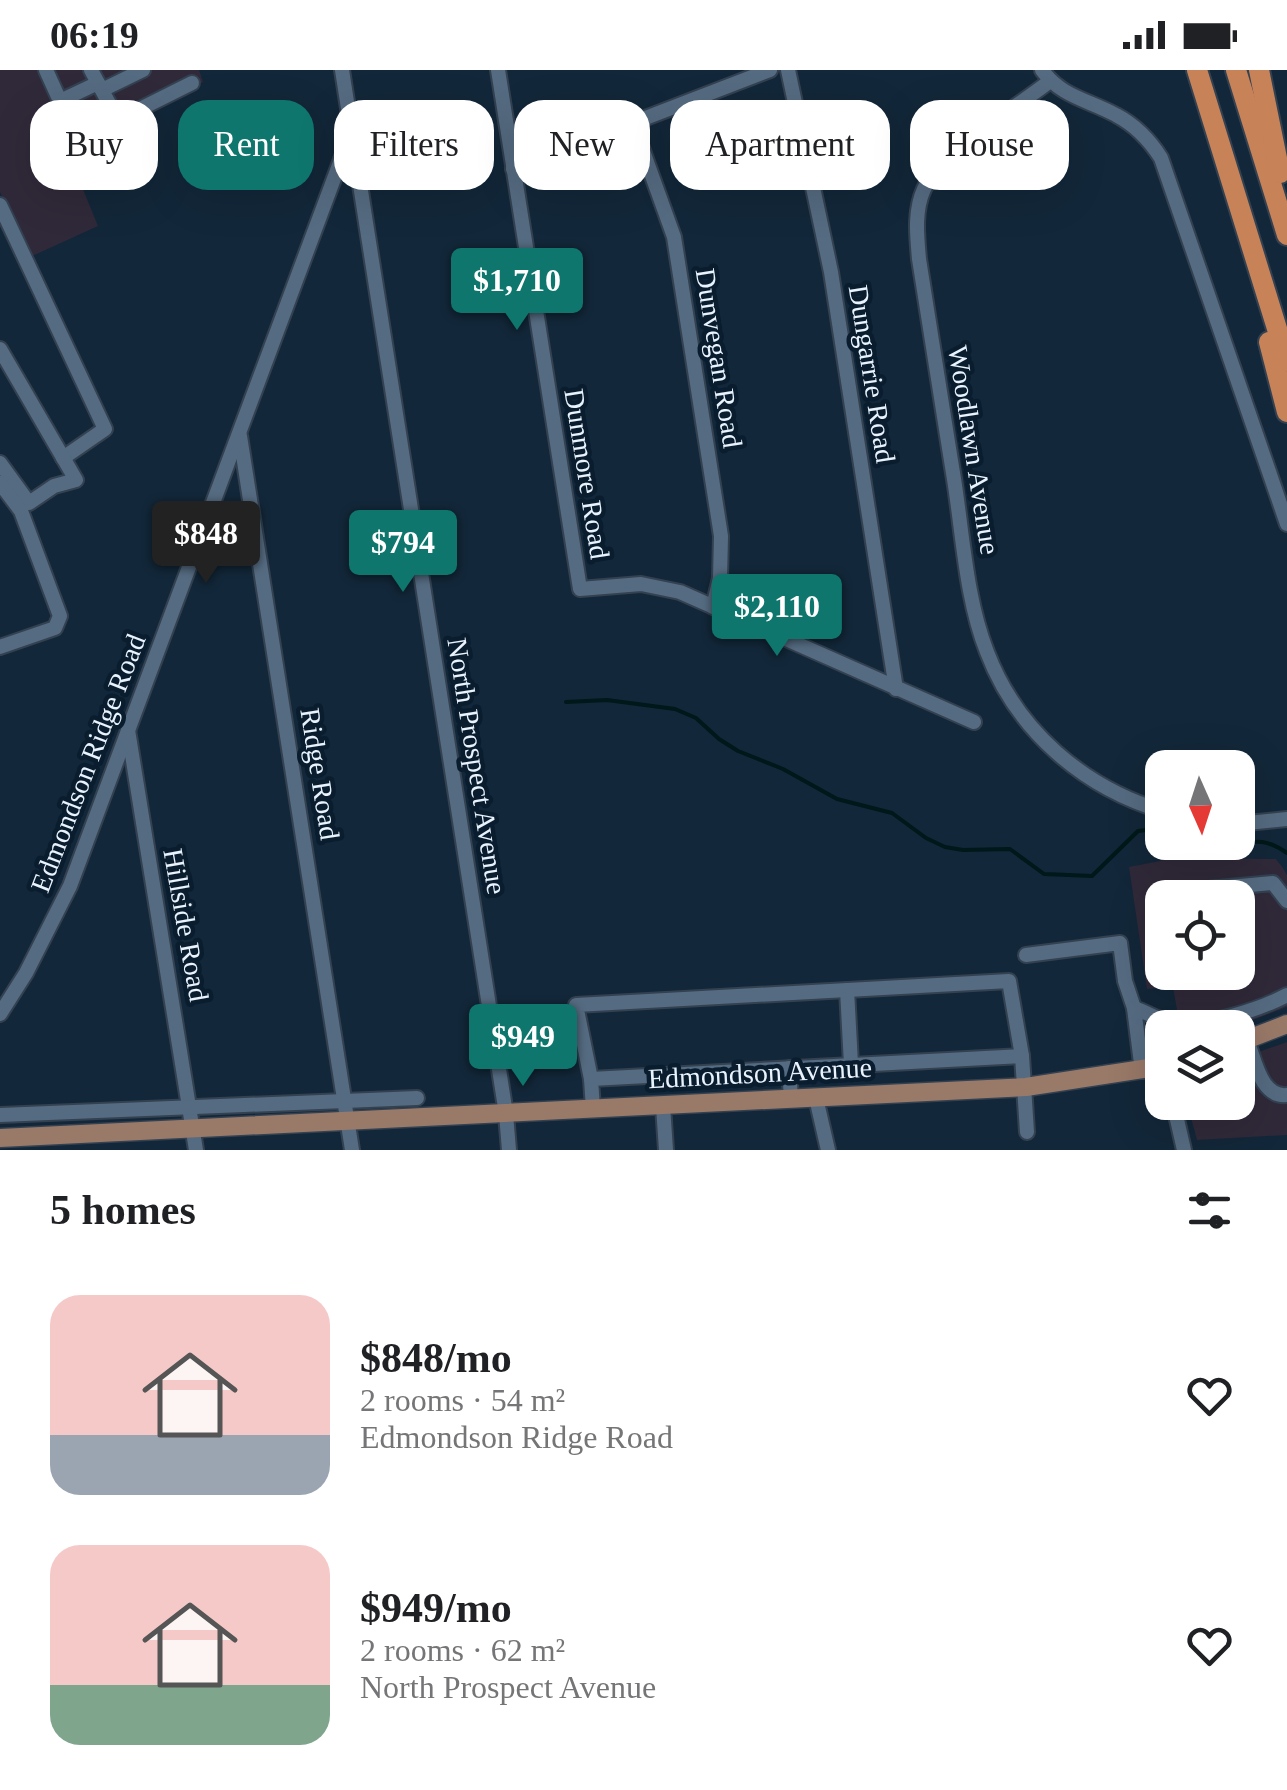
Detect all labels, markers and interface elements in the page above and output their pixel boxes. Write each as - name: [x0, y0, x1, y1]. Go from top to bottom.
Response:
- text: 06:19: [50, 14, 139, 56]
- chip: Buy: [30, 100, 158, 190]
- chip: Rent: [178, 100, 314, 190]
- chip: Filters: [334, 100, 494, 190]
- chip: New: [514, 100, 650, 190]
- chip: Apartment: [670, 100, 890, 190]
- chip: House: [910, 100, 1069, 190]
- pin: $1,710: [436, 248, 598, 333]
- text: $1,710: [473, 262, 561, 298]
- street label: Dunvegan Road: [690, 266, 748, 450]
- street label: Dungarrie Road: [843, 283, 901, 465]
- street label: Woodlawn Avenue: [942, 343, 1006, 557]
- street label: Dunmore Road: [558, 387, 616, 561]
- pin: $848: [147, 501, 265, 586]
- pin: $794: [344, 510, 462, 595]
- text: $848: [174, 515, 238, 551]
- text: $794: [371, 524, 435, 560]
- pin: $2,110: [696, 574, 858, 659]
- text: $2,110: [734, 588, 820, 624]
- street label: Edmondson Ridge Road: [24, 630, 152, 896]
- street label: North Prospect Avenue: [441, 636, 513, 896]
- street label: Ridge Road: [294, 706, 346, 842]
- north arrow: [1145, 750, 1255, 860]
- map controls: [1145, 750, 1255, 1120]
- street label: Hillside Road: [157, 846, 215, 1004]
- button: locate: [1145, 880, 1255, 990]
- pin: $949: [464, 1004, 582, 1089]
- button: layers: [1145, 1010, 1255, 1120]
- text: $949: [491, 1018, 555, 1054]
- street label: Edmondson Avenue: [647, 1052, 873, 1094]
- icon: filters: [1182, 1183, 1237, 1238]
- text: 5 homes: [50, 1187, 196, 1233]
- icon: home: [130, 1335, 250, 1455]
- text: $848/mo: [360, 1335, 512, 1381]
- icon: heart: [1182, 1368, 1237, 1423]
- text: 2 rooms · 54 m²: [360, 1382, 565, 1418]
- text: Edmondson Ridge Road: [360, 1419, 673, 1455]
- icon: home: [130, 1585, 250, 1705]
- text: $949/mo: [360, 1585, 512, 1631]
- icon: heart: [1182, 1618, 1237, 1673]
- text: 2 rooms · 62 m²: [360, 1632, 565, 1668]
- text: North Prospect Avenue: [360, 1669, 656, 1705]

